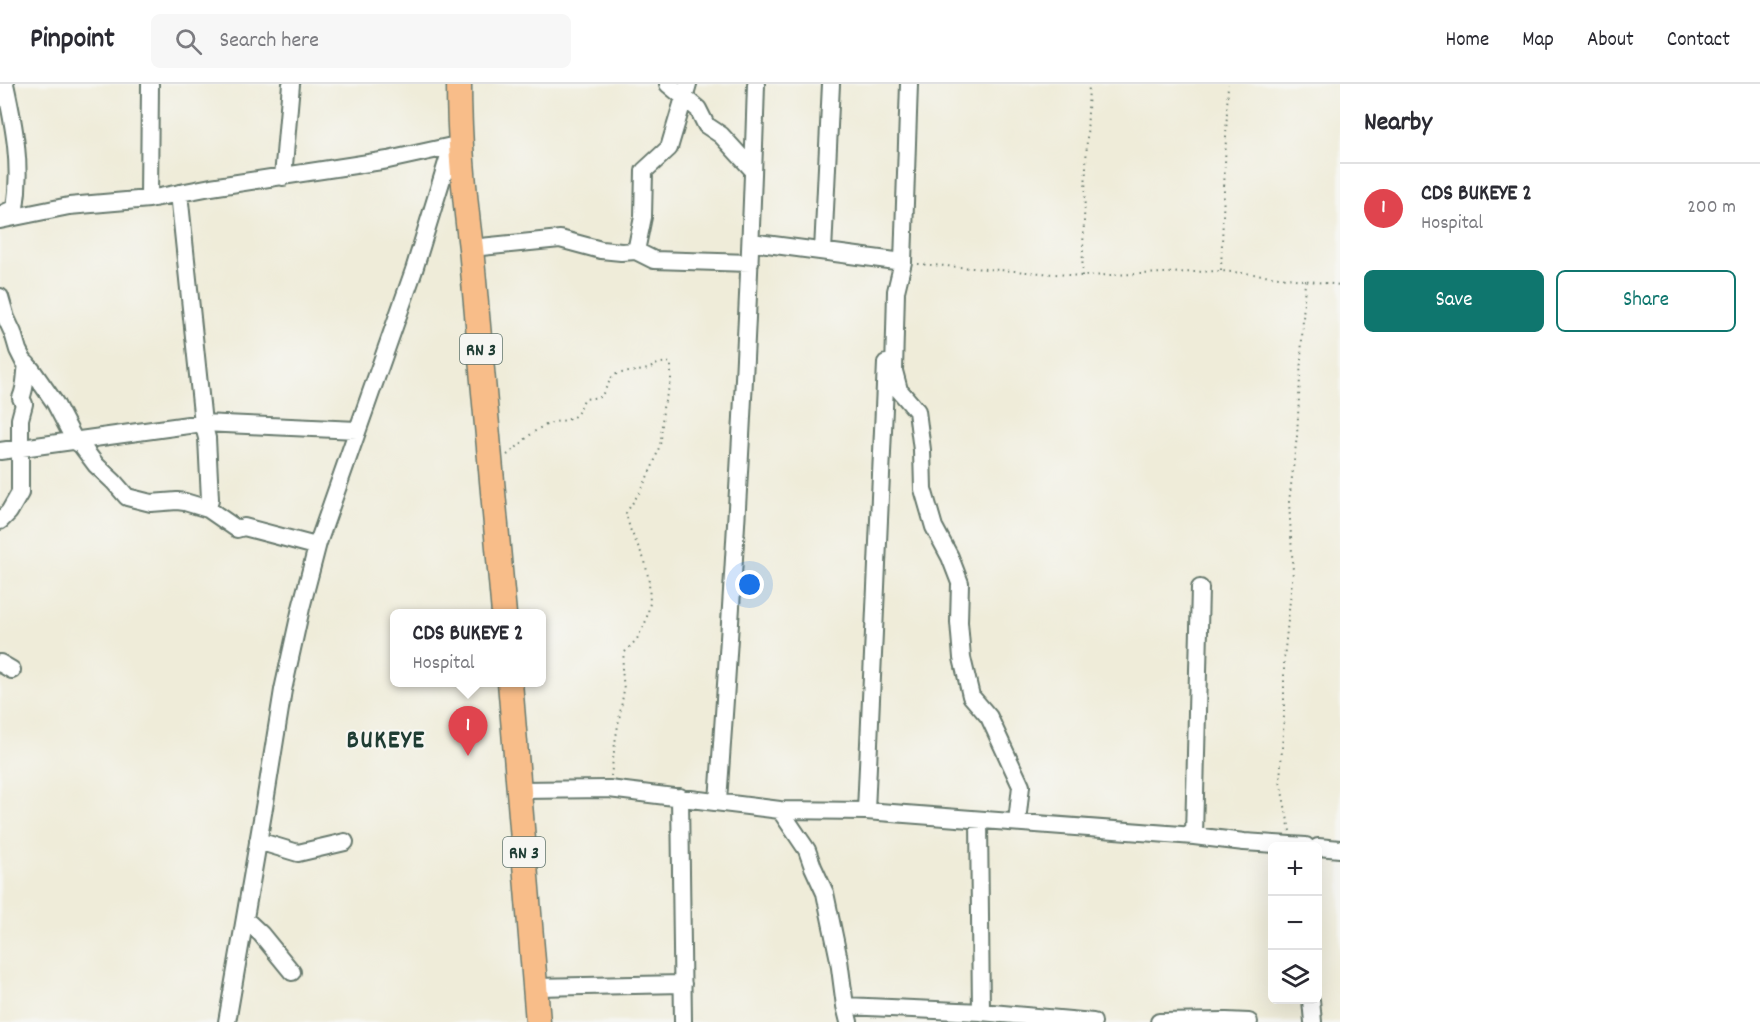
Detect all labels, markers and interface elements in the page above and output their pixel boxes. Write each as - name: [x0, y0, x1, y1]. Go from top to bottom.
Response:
- search box: [151, 14, 571, 68]
- text: Pinpoint: [30, 21, 115, 61]
- icon: search: [172, 25, 205, 58]
- text: Search here: [220, 26, 319, 57]
- text: Home: [1445, 26, 1489, 56]
- text: Map: [1522, 26, 1554, 56]
- text: About: [1587, 26, 1634, 56]
- text: Contact: [1667, 26, 1730, 56]
- text: Nearby: [1364, 105, 1432, 142]
- text: CDS BUKEYE 2: [1421, 179, 1532, 210]
- text: 1: [1381, 194, 1386, 222]
- text: 200 m: [1687, 194, 1736, 222]
- text: Hospital: [1421, 210, 1483, 238]
- button: Save: [1364, 270, 1544, 332]
- button: Share: [1556, 270, 1736, 332]
- road number: RN 3: [460, 334, 502, 364]
- your location: [735, 570, 764, 599]
- popup: [390, 609, 546, 687]
- text: CDS BUKEYE 2: [413, 619, 523, 650]
- text: Hospital: [413, 650, 475, 678]
- pin: 1: [448, 706, 488, 756]
- district label: BUKEYE: [347, 723, 426, 760]
- road number: RN 3: [503, 837, 545, 867]
- map controls: [1268, 842, 1322, 1004]
- button: +: [1268, 842, 1322, 896]
- button: −: [1268, 896, 1322, 950]
- button: layers: [1268, 950, 1322, 1004]

